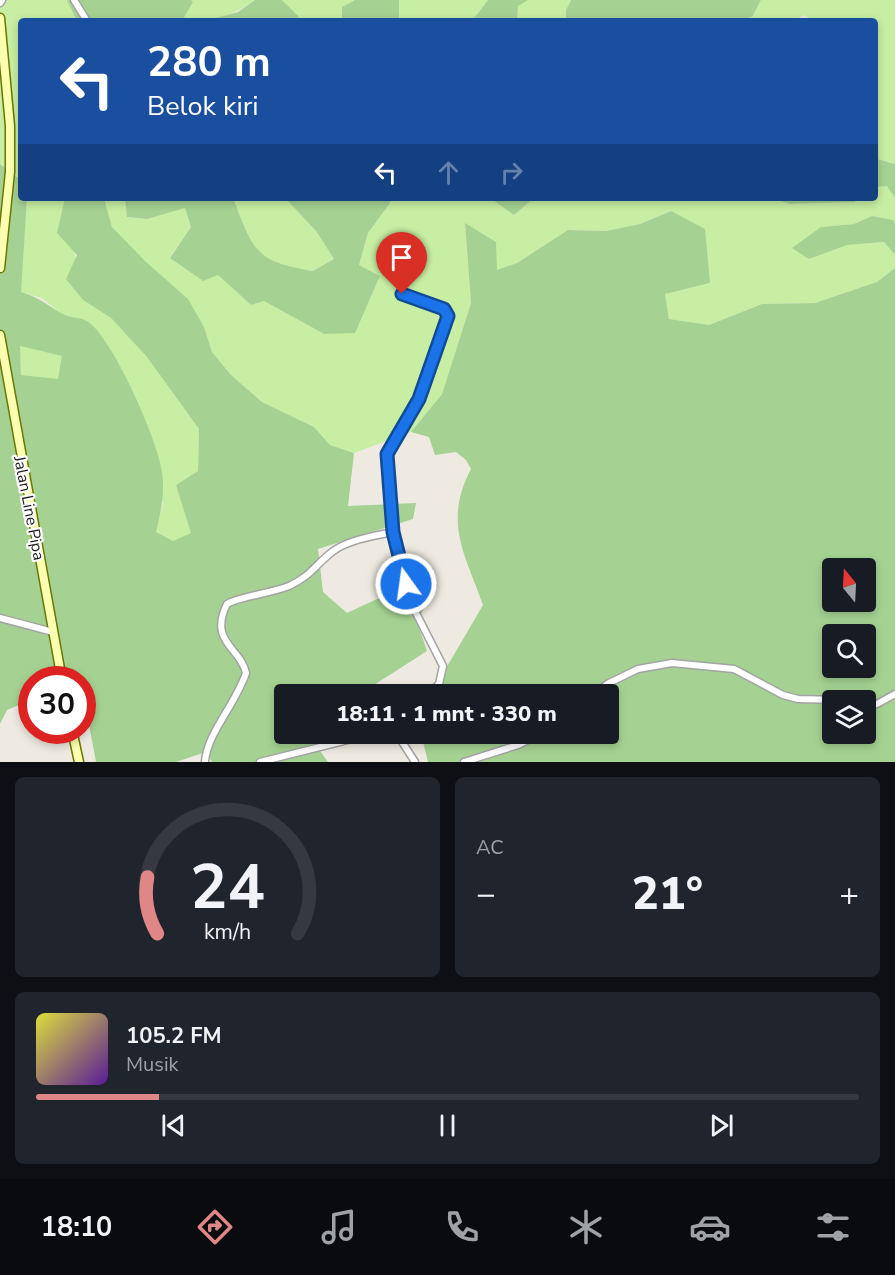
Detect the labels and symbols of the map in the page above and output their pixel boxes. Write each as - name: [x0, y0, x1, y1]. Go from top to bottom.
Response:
- pin: [376, 232, 427, 294]
- street label: Jalan Line Pipa: [8, 453, 50, 562]
- position arrow: [374, 552, 438, 616]
- north arrow: [822, 558, 876, 612]
- speed limit sign: 30: [18, 666, 96, 744]

